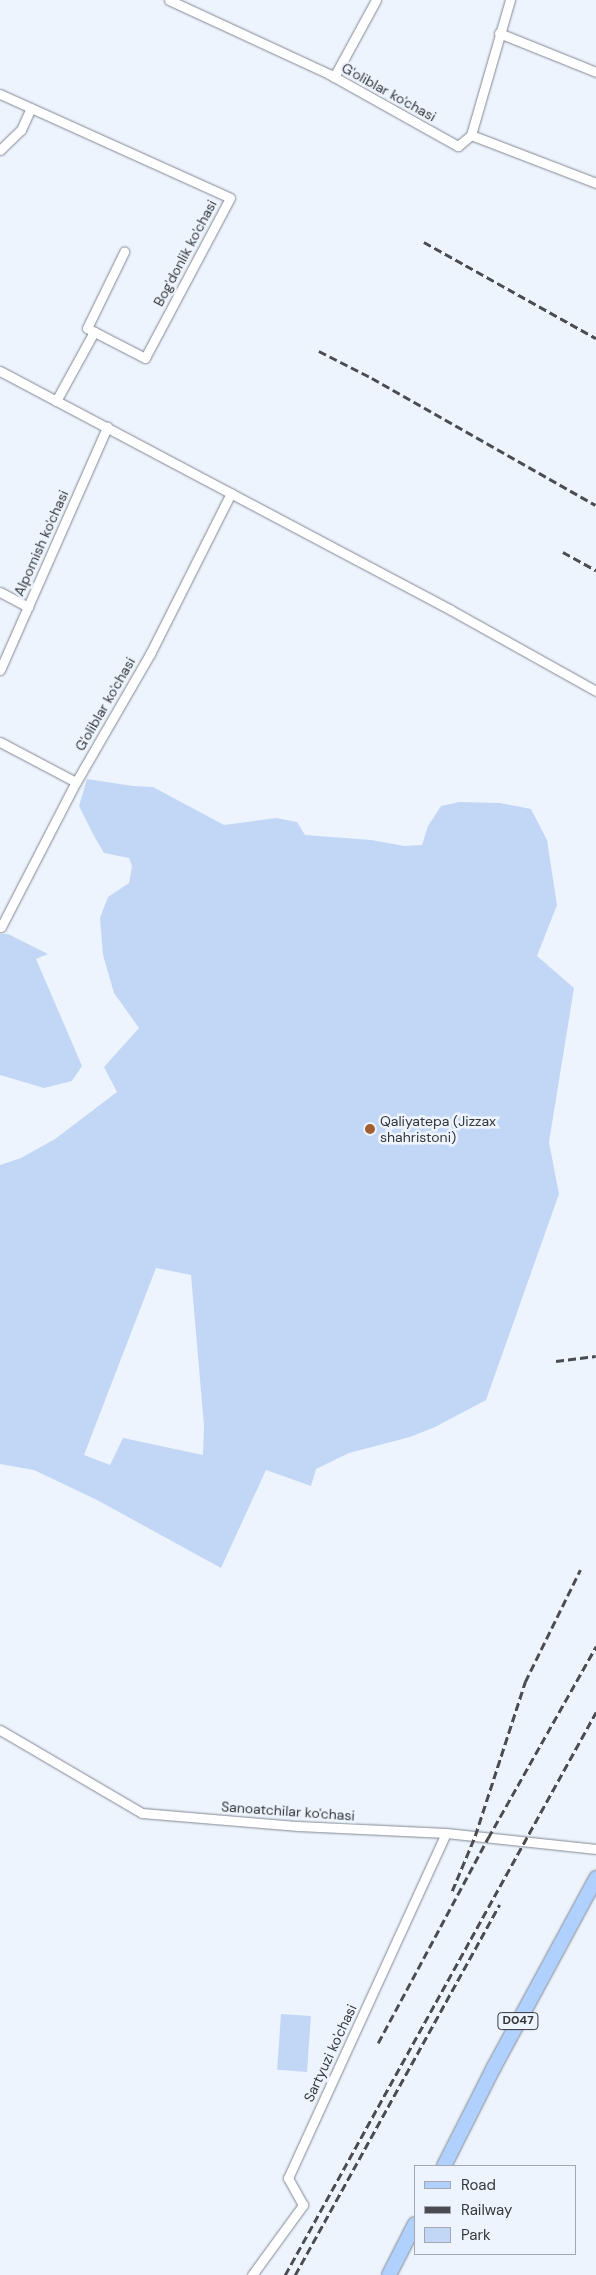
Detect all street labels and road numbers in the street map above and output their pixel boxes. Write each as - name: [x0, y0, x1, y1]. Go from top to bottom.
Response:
- street label: G'oliblar ko'chasi: [339, 59, 439, 125]
- street label: Bog'donlik ko'chasi: [150, 197, 220, 309]
- street label: Alpomish ko'chasi: [10, 487, 72, 599]
- street label: G'oliblar ko'chasi: [71, 654, 139, 754]
- street label: Sanoatchilar ko'chasi: [221, 1798, 355, 1824]
- street label: Sartyuzi ko'chasi: [300, 2002, 360, 2104]
- road number: D047: [497, 2012, 539, 2030]

